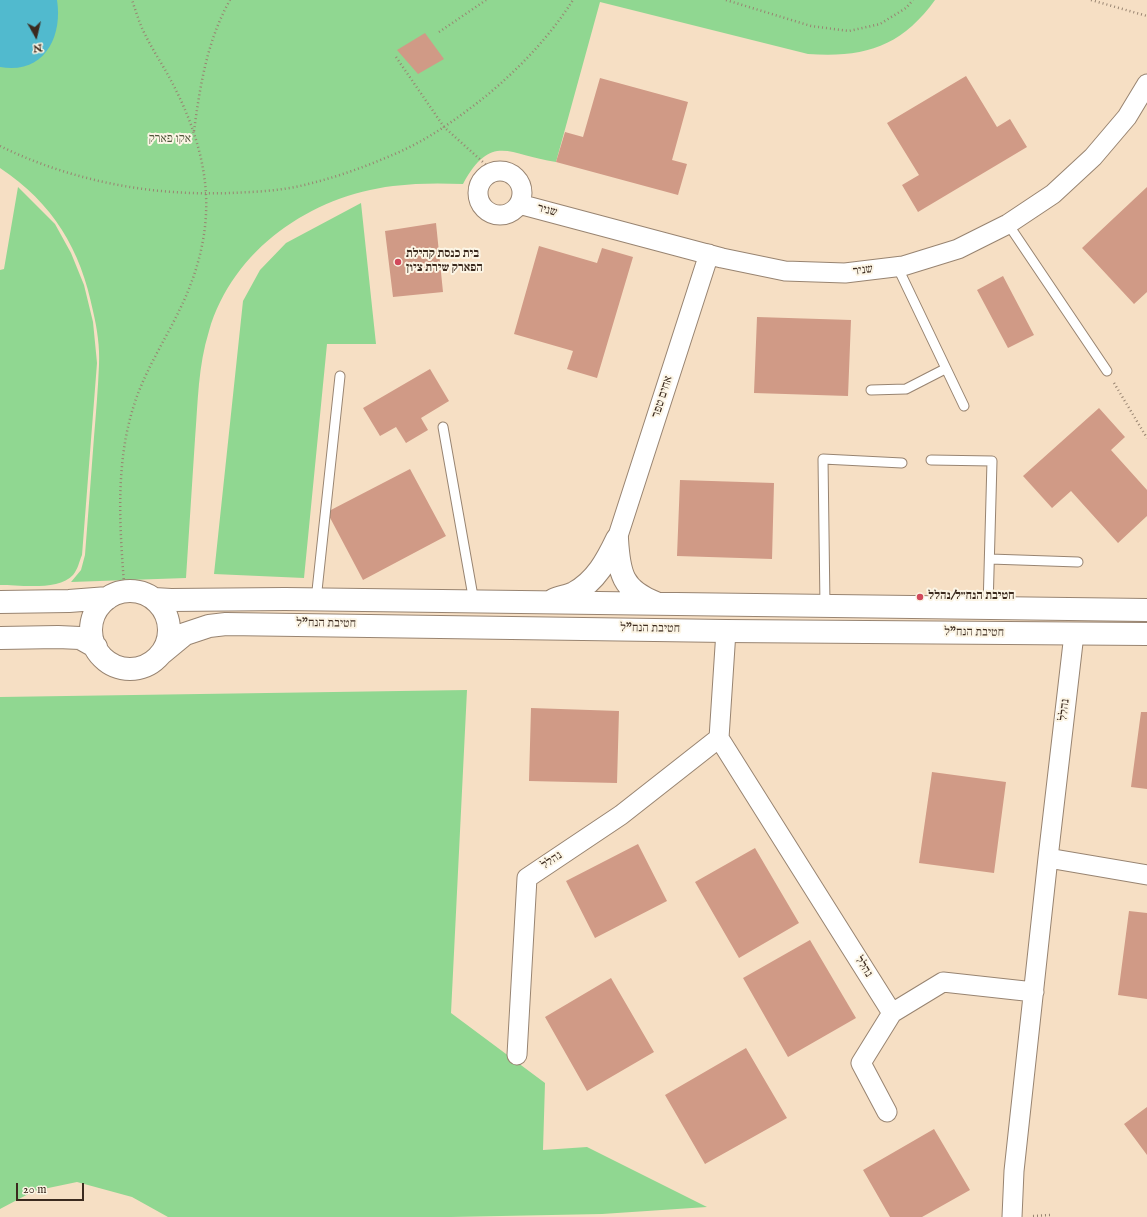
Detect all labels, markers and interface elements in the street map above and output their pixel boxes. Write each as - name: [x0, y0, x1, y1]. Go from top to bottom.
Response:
- north arrow: [16, 16, 56, 56]
- text: N: [32, 40, 43, 55]
- park label: אקו פארק: [149, 133, 191, 147]
- street label: שניר: [535, 201, 559, 221]
- place label: בית כנסת קהילת הפארק שירת ציון: [406, 248, 483, 276]
- marker: בית כנסת קהילת הפארק שירת ציון: [393, 257, 403, 267]
- street label: שניר: [852, 262, 874, 280]
- street label: אחים טפר: [649, 374, 677, 420]
- place label: חטיבת הנח״ל/נהלל: [928, 590, 1015, 604]
- marker: חטיבת הנח״ל/נהלל: [915, 592, 925, 602]
- street label: חטיבת הנח"ל: [296, 616, 356, 632]
- street label: חטיבת הנח"ל: [620, 621, 680, 637]
- street label: חטיבת הנח"ל: [944, 625, 1004, 641]
- street label: נהלל: [1057, 698, 1073, 722]
- street label: נהלל: [539, 849, 565, 873]
- street label: נהלל: [851, 954, 875, 980]
- scale bar: [18, 1175, 86, 1201]
- text: 20 m: [23, 1182, 46, 1197]

